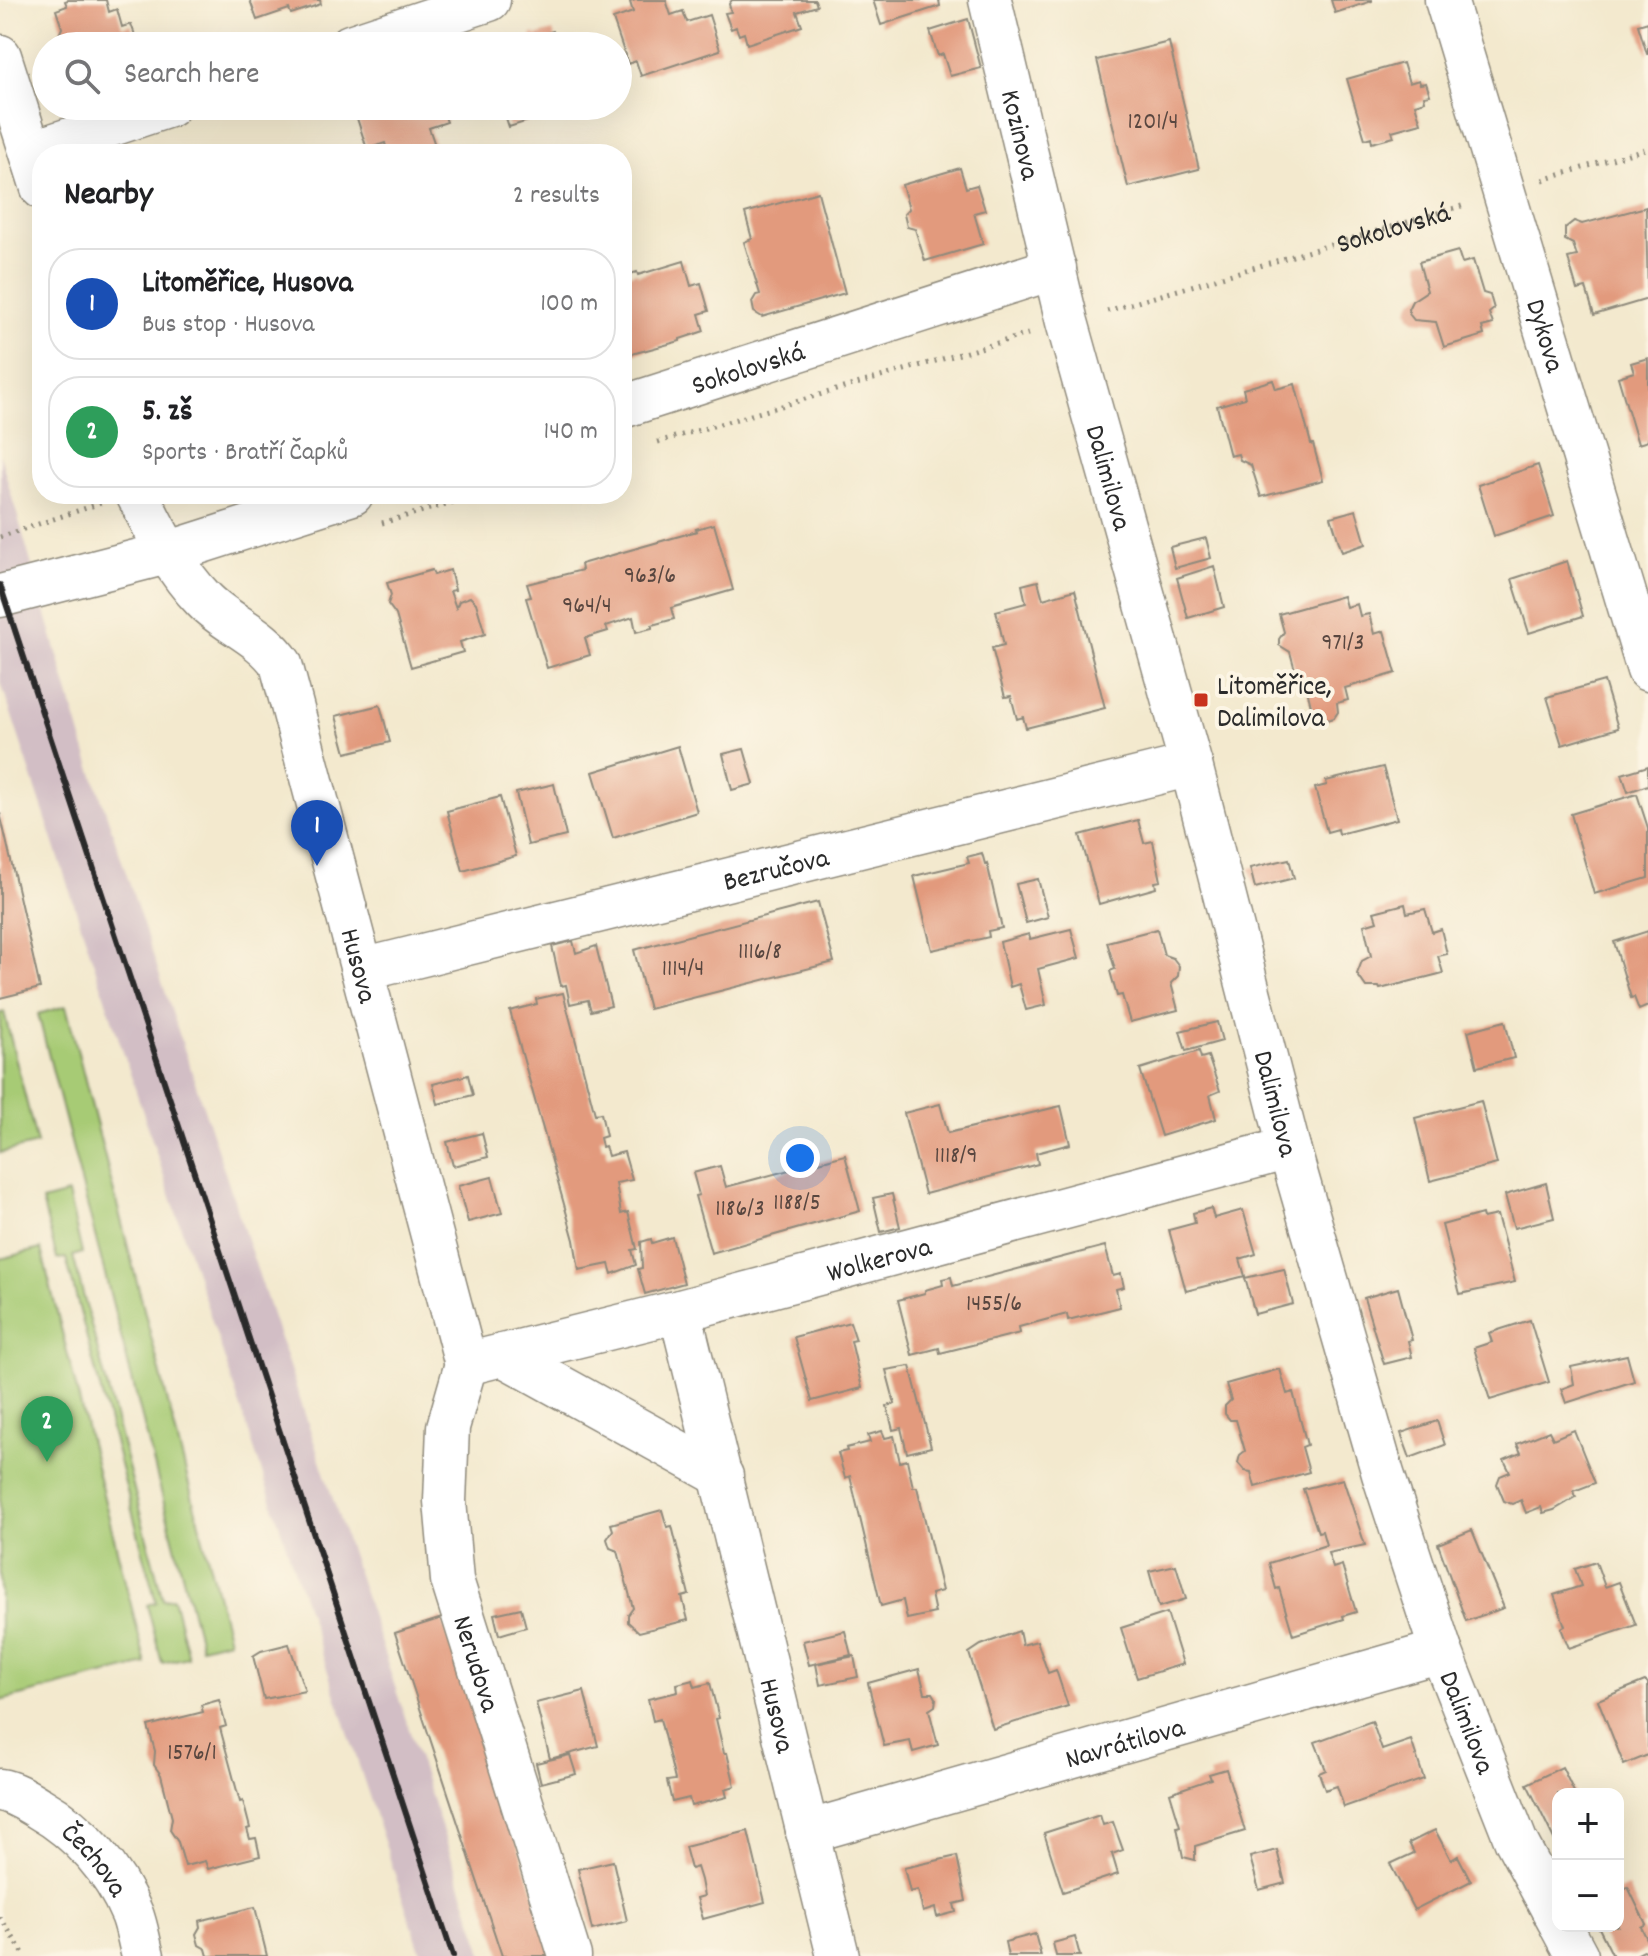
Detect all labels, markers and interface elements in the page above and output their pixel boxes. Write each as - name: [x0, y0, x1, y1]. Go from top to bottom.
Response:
- search box: [32, 32, 632, 120]
- icon: search: [60, 54, 104, 98]
- text: Search here: [124, 55, 260, 98]
- street label: Kozinova: [987, 86, 1048, 185]
- house number: 1201/4: [1128, 106, 1178, 140]
- text: Nearby: [64, 172, 153, 221]
- text: 2 results: [513, 178, 600, 215]
- street label: Sokolovská: [1332, 195, 1456, 267]
- text: Litoměřice, Husova: [142, 264, 353, 307]
- text: 1: [89, 286, 95, 323]
- text: 100 m: [540, 286, 598, 323]
- street label: Dykova: [1512, 295, 1572, 379]
- text: Bus stop · Husova: [142, 307, 314, 344]
- street label: Sokolovská: [687, 335, 811, 408]
- text: 5. zš: [142, 392, 192, 435]
- text: 2: [86, 414, 98, 451]
- text: 140 m: [544, 414, 598, 451]
- street label: Dalimilova: [1072, 421, 1140, 536]
- text: Sports · Bratří Čapků: [142, 435, 348, 472]
- house number: 963/6: [624, 560, 676, 594]
- house number: 964/4: [562, 590, 612, 624]
- house number: 971/3: [1322, 627, 1364, 661]
- place label: Litoměřice, Dalimilova: [1217, 669, 1332, 741]
- marker: Litoměřice, Dalimilova: [1192, 691, 1210, 709]
- pin: 1: [291, 800, 343, 866]
- street label: Bezručova: [720, 840, 834, 905]
- street label: Husova: [327, 925, 385, 1009]
- house number: 1116/8: [738, 936, 782, 970]
- house number: 1114/4: [662, 953, 704, 987]
- street label: Dalimilova: [1240, 1047, 1306, 1163]
- your location: [780, 1138, 820, 1178]
- house number: 1118/9: [934, 1140, 978, 1174]
- house number: 1188/5: [773, 1187, 821, 1221]
- house number: 1186/3: [715, 1193, 765, 1227]
- street label: Wolkerova: [823, 1229, 937, 1296]
- house number: 1455/6: [966, 1288, 1022, 1322]
- pin: 2: [21, 1396, 73, 1462]
- street label: Nerudova: [439, 1611, 507, 1719]
- street label: Dalimilova: [1426, 1666, 1503, 1782]
- street label: Husova: [746, 1675, 803, 1759]
- street label: Navrátilova: [1061, 1710, 1191, 1782]
- house number: 1576/1: [167, 1737, 217, 1771]
- map controls: [1552, 1788, 1624, 1932]
- button: +: [1552, 1788, 1624, 1860]
- street label: Čechova: [50, 1815, 136, 1907]
- button: −: [1552, 1860, 1624, 1932]

